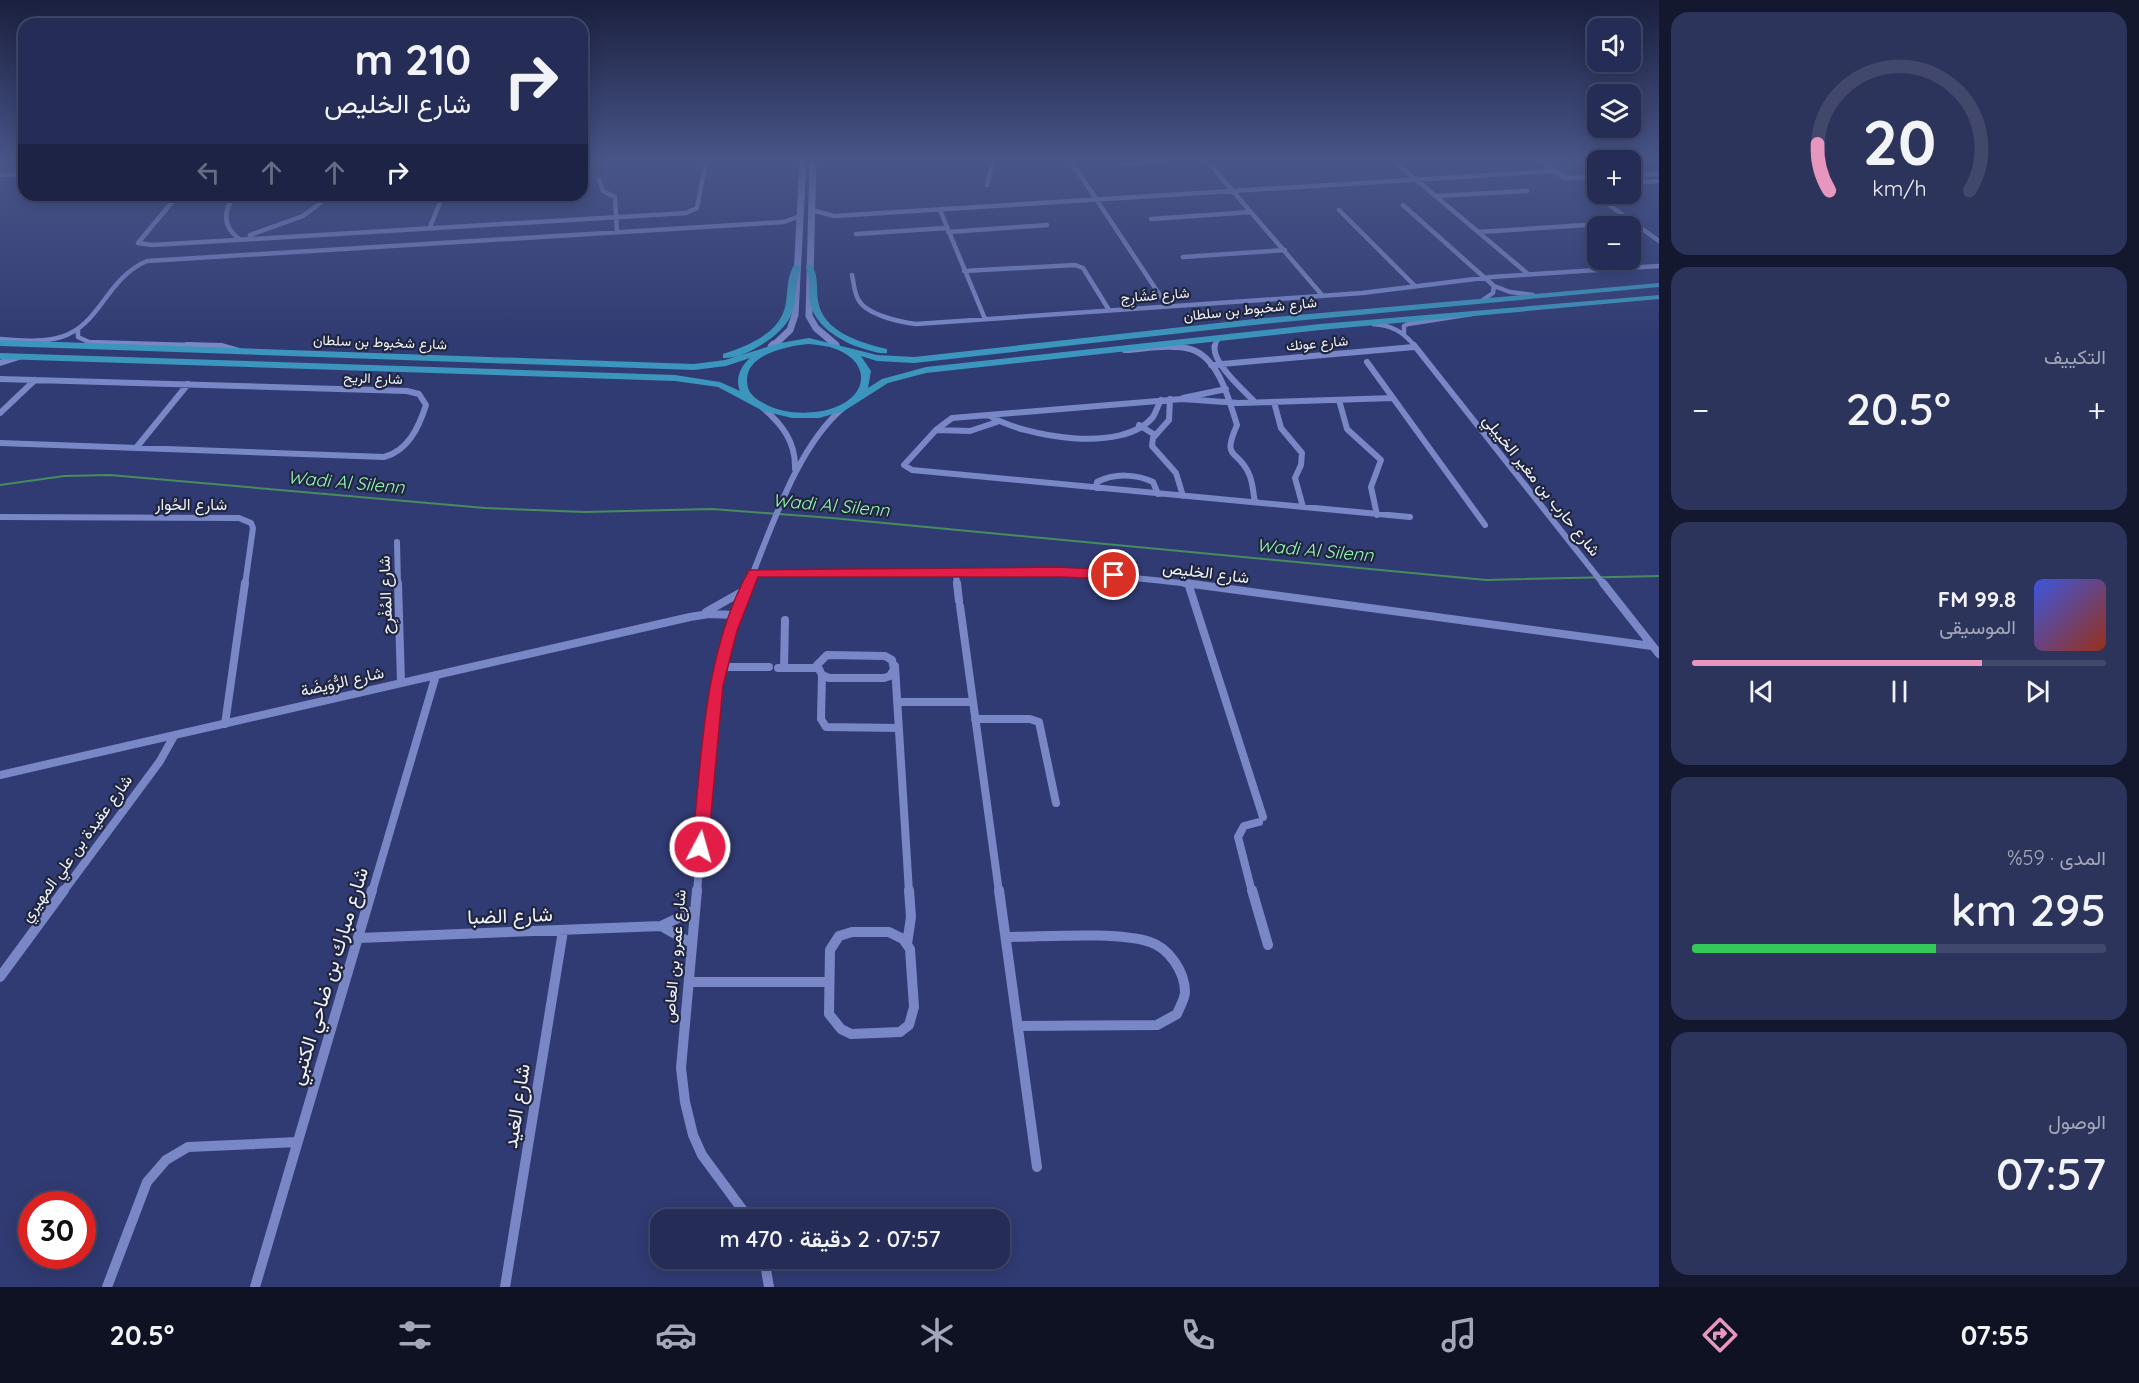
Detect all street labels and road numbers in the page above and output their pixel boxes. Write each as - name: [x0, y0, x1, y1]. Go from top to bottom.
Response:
- street label: شارع عَشَارِج: [1120, 284, 1190, 309]
- street label: شارع شخبوط بن سلطان: [1182, 293, 1318, 327]
- street label: شارع شخبوط بن سلطان: [313, 331, 447, 355]
- street label: شارع عونك: [1285, 331, 1349, 357]
- street label: شارع الريح: [343, 368, 403, 390]
- street label: شارع حارب بن مغير الخييلي: [1476, 410, 1605, 562]
- street label: شارع الحُوار: [154, 494, 227, 516]
- street label: شارع المُفْرِح: [374, 555, 399, 635]
- street label: شارع الخليص: [1161, 557, 1250, 589]
- street label: شارع الرُّوَيضَة: [298, 662, 386, 702]
- street label: شارع عقيدة بن علي المهيري: [16, 770, 139, 928]
- street label: شارع مبارك بن ضاحي الكتبي: [283, 864, 378, 1089]
- street label: شارع عمرو بن العاص: [658, 889, 692, 1024]
- street label: شارع الضبا: [467, 901, 553, 931]
- street label: شارع الغيد: [497, 1062, 537, 1150]

